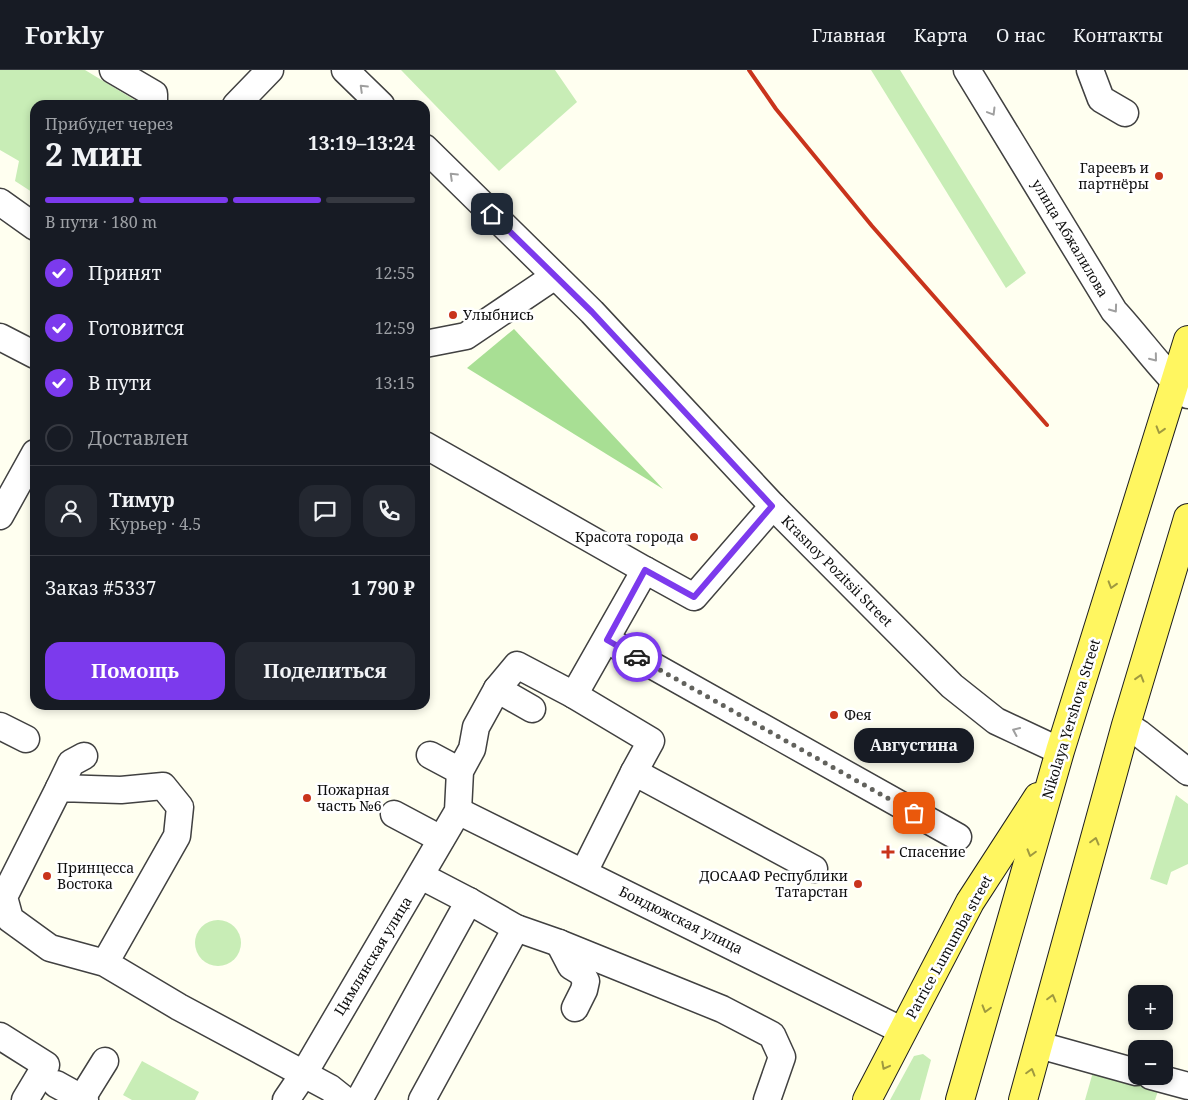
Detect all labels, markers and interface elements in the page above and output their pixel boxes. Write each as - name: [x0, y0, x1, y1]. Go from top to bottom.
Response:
- text: Forkly: [25, 18, 104, 51]
- text: Главная: [812, 23, 886, 47]
- text: Карта: [914, 23, 968, 47]
- text: О нас: [996, 23, 1045, 47]
- text: Контакты: [1073, 23, 1163, 47]
- one-way arrow: [359, 84, 368, 93]
- one-way arrow: [986, 106, 995, 115]
- text: Прибудет через: [45, 113, 173, 135]
- text: 13:19–13:24: [308, 130, 415, 156]
- text: 2 мин: [45, 132, 142, 175]
- place label: Гареевъ и партнёры: [1078, 158, 1149, 193]
- marker: Гареевъ и партнёры: [1153, 170, 1165, 182]
- one-way arrow: [450, 173, 459, 182]
- street label: улица Абжалилова: [1028, 175, 1113, 300]
- pin: [471, 193, 513, 235]
- icon: home: [478, 200, 506, 228]
- text: В пути · 180 m: [45, 211, 157, 233]
- icon: check: [45, 259, 73, 287]
- text: Принят: [88, 260, 162, 286]
- text: 12:55: [375, 262, 415, 284]
- one-way arrow: [1108, 303, 1117, 313]
- place label: Улыбнись: [463, 305, 534, 324]
- marker: Улыбнись: [447, 309, 459, 321]
- icon: check: [45, 314, 73, 342]
- text: Готовится: [88, 315, 184, 341]
- text: 12:59: [375, 317, 415, 339]
- one-way arrow: [1149, 352, 1157, 361]
- icon: check: [45, 369, 73, 397]
- text: В пути: [88, 370, 152, 396]
- text: 13:15: [375, 372, 415, 394]
- text: Доставлен: [88, 425, 188, 451]
- one-way arrow: [1156, 425, 1166, 433]
- button: person: [45, 485, 97, 537]
- button: chat: [299, 485, 351, 537]
- button: phone: [363, 485, 415, 537]
- text: Тимур: [109, 487, 175, 513]
- street label: Krasnoy Pozitsii Street: [778, 511, 897, 630]
- text: Курьер · 4.5: [109, 513, 201, 535]
- place label: Красота города: [575, 527, 684, 546]
- marker: Красота города: [688, 531, 700, 543]
- text: Заказ #5337: [45, 575, 156, 601]
- text: 1 790 ₽: [351, 575, 415, 601]
- one-way arrow: [1108, 580, 1118, 588]
- courier: [612, 632, 662, 682]
- street label: Nikolaya Yershova Street: [1037, 636, 1104, 801]
- button: Помощь: [45, 642, 225, 700]
- button: Поделиться: [235, 642, 415, 700]
- icon: car: [623, 643, 651, 671]
- one-way arrow: [1135, 675, 1145, 683]
- place label: Фея: [844, 705, 872, 724]
- marker: Фея: [828, 709, 840, 721]
- one-way arrow: [1012, 726, 1021, 737]
- callout: Августина: [854, 728, 974, 763]
- text: Августина: [870, 734, 958, 756]
- place label: Пожарная часть №6: [317, 780, 390, 815]
- marker: Пожарная часть №6: [301, 792, 313, 804]
- pin: [893, 792, 935, 834]
- icon: bag: [900, 799, 928, 827]
- one-way arrow: [1089, 838, 1099, 846]
- place label: Спасение: [899, 842, 966, 861]
- marker: Спасение: [881, 845, 895, 859]
- one-way arrow: [1026, 848, 1037, 857]
- place label: Принцесса Востока: [57, 858, 134, 893]
- place label: ДОСААФ Республики Татарстан: [699, 866, 848, 901]
- marker: Принцесса Востока: [41, 870, 53, 882]
- street label: Patrice Lumumba street: [901, 872, 996, 1022]
- marker: ДОСААФ Республики Татарстан: [852, 878, 864, 890]
- street label: Бондюжская улица: [616, 881, 746, 958]
- street label: Цимлянская улица: [329, 893, 416, 1019]
- map controls: [1128, 985, 1173, 1085]
- button: +: [1128, 985, 1173, 1030]
- one-way arrow: [1046, 994, 1056, 1002]
- one-way arrow: [981, 1004, 991, 1013]
- button: −: [1128, 1040, 1173, 1085]
- one-way arrow: [881, 1060, 891, 1069]
- one-way arrow: [1025, 1068, 1036, 1077]

